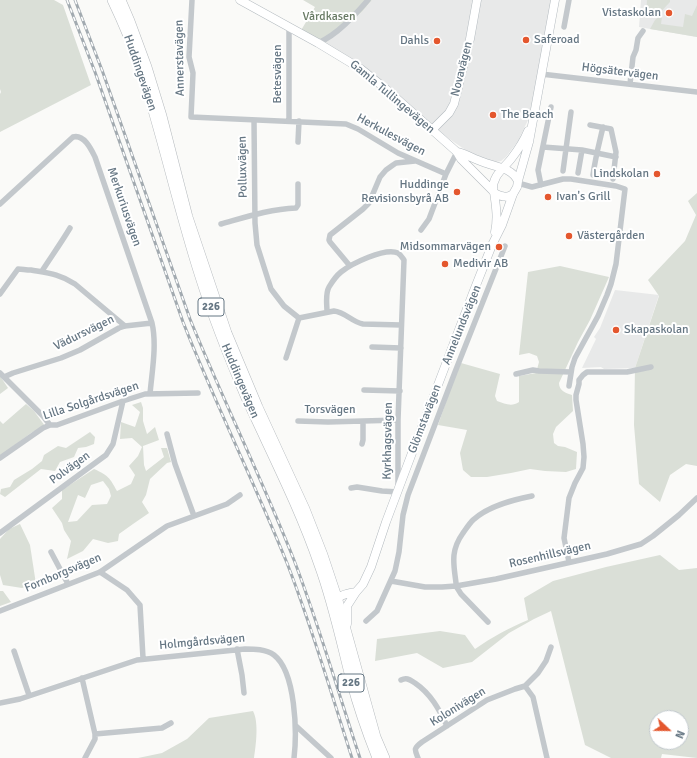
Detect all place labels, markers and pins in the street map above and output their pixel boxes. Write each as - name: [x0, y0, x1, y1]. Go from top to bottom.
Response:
- place label: Vistaskolan: [602, 6, 661, 20]
- marker: Vistaskolan: [664, 8, 674, 18]
- place label: Saferoad: [534, 33, 579, 47]
- place label: Dahls: [400, 34, 429, 48]
- marker: Saferoad: [521, 35, 531, 45]
- marker: Dahls: [432, 36, 442, 46]
- place label: The Beach: [501, 108, 554, 122]
- marker: The Beach: [488, 110, 498, 120]
- place label: Lindskolan: [593, 167, 649, 181]
- marker: Lindskolan: [652, 169, 662, 179]
- place label: Huddinge Revisionsbyrå AB: [361, 178, 449, 206]
- marker: Huddinge Revisionsbyrå AB: [452, 187, 462, 197]
- place label: Ivan's Grill: [556, 190, 610, 204]
- marker: Ivan's Grill: [543, 192, 553, 202]
- place label: Västergården: [577, 229, 645, 243]
- marker: Västergården: [564, 231, 574, 241]
- place label: Midsommarvägen: [400, 240, 491, 254]
- marker: Midsommarvägen: [494, 242, 504, 252]
- place label: Medivir AB: [453, 257, 508, 271]
- marker: Medivir AB: [440, 259, 450, 269]
- place label: Skapaskolan: [624, 323, 689, 337]
- marker: Skapaskolan: [611, 325, 621, 335]

